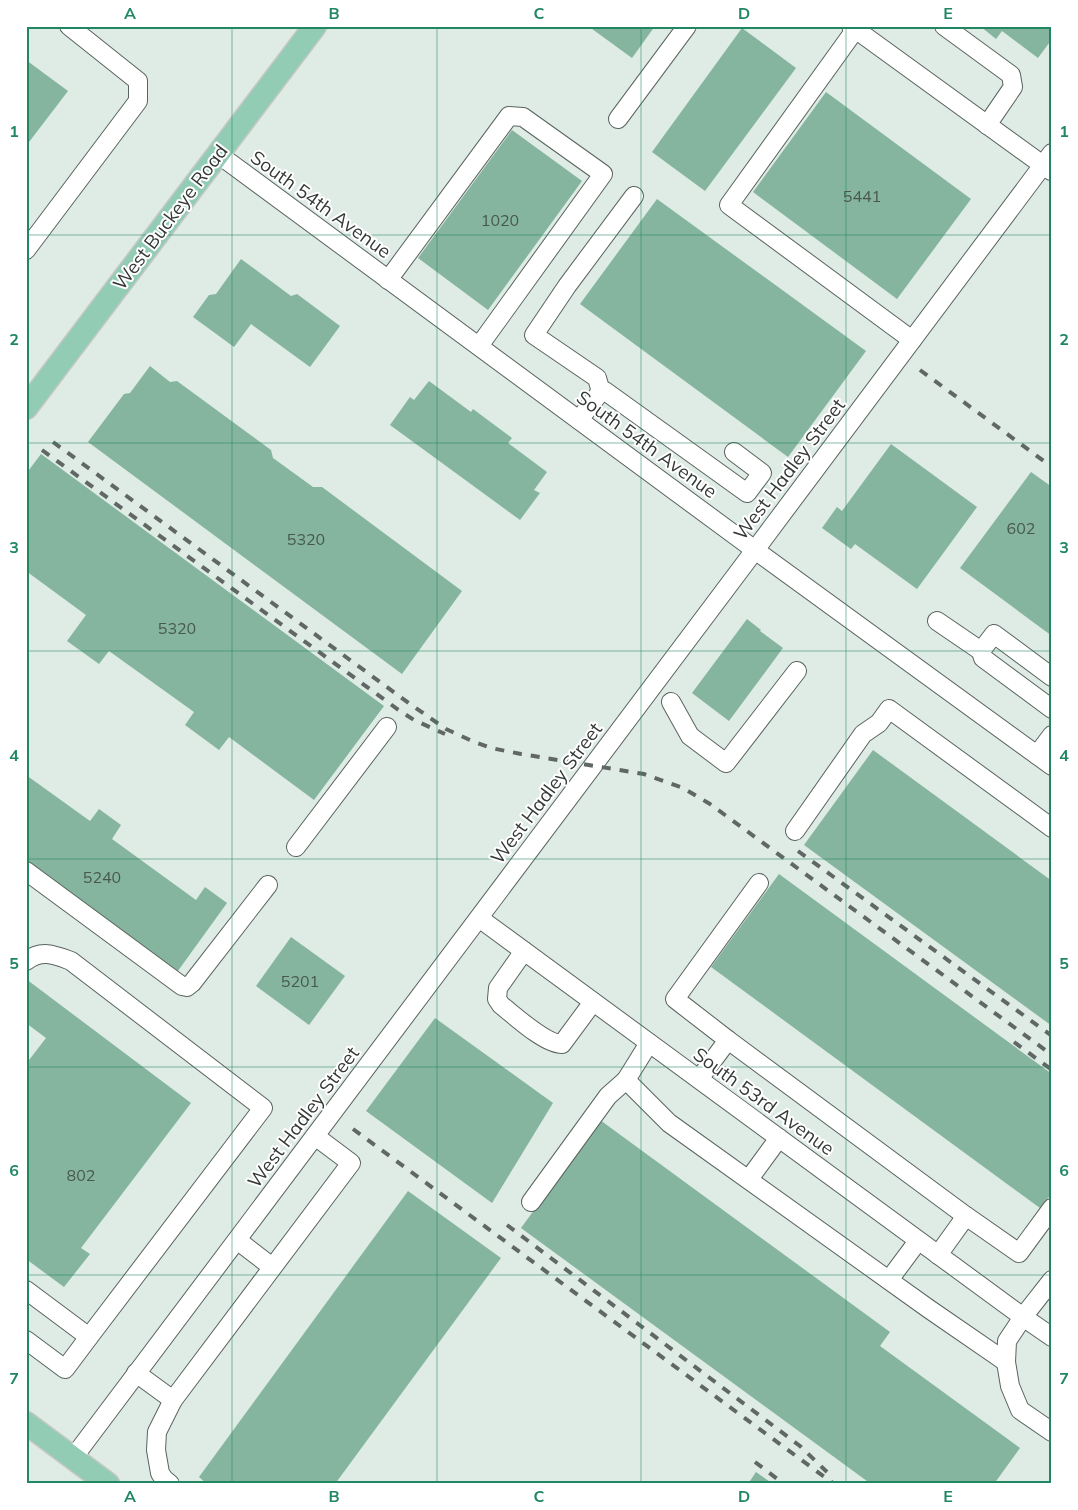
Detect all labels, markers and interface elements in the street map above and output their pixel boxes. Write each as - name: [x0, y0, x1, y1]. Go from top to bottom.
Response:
- text: A: [124, 3, 136, 23]
- text: B: [328, 3, 340, 23]
- text: C: [534, 3, 545, 23]
- text: D: [738, 3, 750, 23]
- text: E: [943, 3, 953, 23]
- text: 1: [9, 121, 19, 141]
- text: 1: [1059, 121, 1069, 141]
- street label: West Buckeye Road: [107, 139, 233, 295]
- street label: South 54th Avenue: [246, 145, 396, 263]
- house number: 5441: [843, 186, 881, 206]
- house number: 1020: [481, 210, 519, 230]
- text: 2: [9, 329, 19, 349]
- text: 2: [1059, 329, 1069, 349]
- street label: South 54th Avenue: [572, 385, 722, 503]
- street label: West Hadley Street: [728, 393, 850, 544]
- house number: 602: [1007, 518, 1035, 538]
- house number: 5320: [287, 529, 325, 549]
- text: 3: [9, 537, 19, 557]
- text: 3: [1059, 537, 1069, 557]
- house number: 5320: [158, 618, 196, 638]
- street label: West Hadley Street: [485, 717, 607, 868]
- text: 4: [9, 745, 19, 765]
- text: 4: [1059, 745, 1069, 765]
- house number: 5240: [83, 867, 121, 887]
- text: 5: [9, 953, 19, 973]
- text: 5: [1059, 953, 1069, 973]
- house number: 5201: [281, 971, 319, 991]
- street label: West Hadley Street: [242, 1041, 364, 1192]
- street label: South 53rd Avenue: [689, 1042, 839, 1160]
- text: 6: [9, 1160, 19, 1180]
- text: 6: [1059, 1160, 1069, 1180]
- house number: 802: [67, 1165, 95, 1185]
- text: 7: [9, 1368, 19, 1388]
- text: 7: [1059, 1368, 1069, 1388]
- text: A: [124, 1486, 136, 1506]
- text: B: [328, 1486, 340, 1506]
- text: C: [534, 1486, 545, 1506]
- text: D: [738, 1486, 750, 1506]
- text: E: [943, 1486, 953, 1506]

